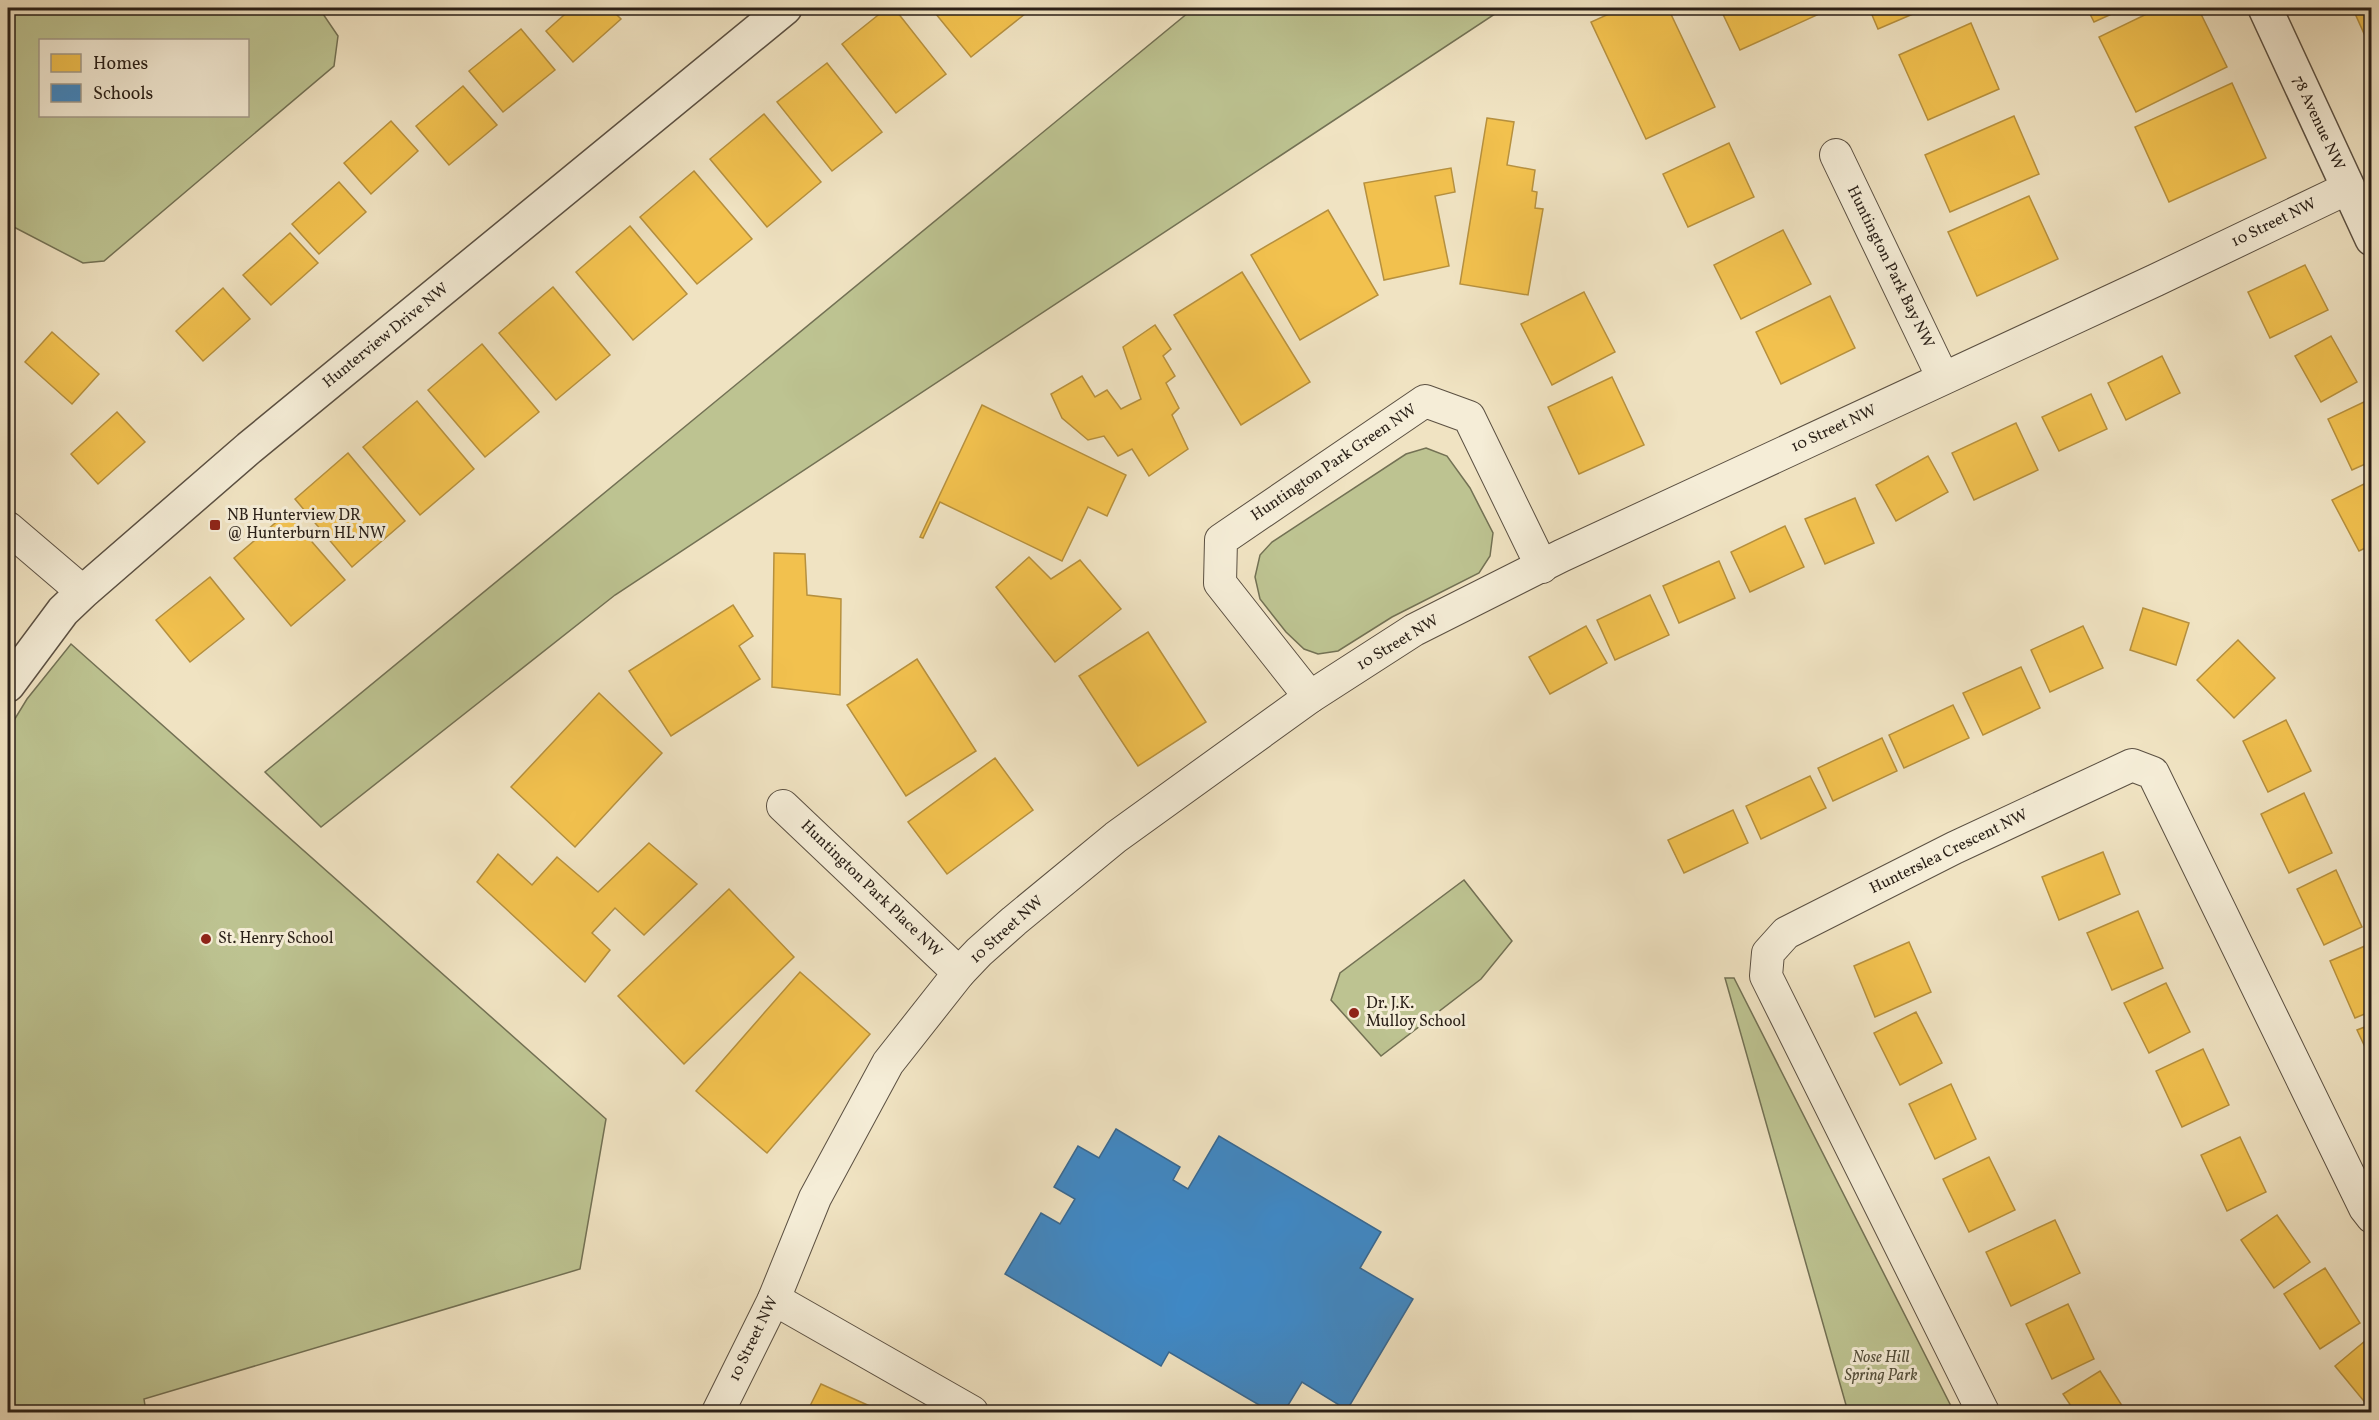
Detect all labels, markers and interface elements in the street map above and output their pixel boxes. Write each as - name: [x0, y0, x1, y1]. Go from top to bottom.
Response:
- legend: [39, 39, 249, 117]
- text: Homes: [93, 52, 148, 77]
- street label: 78 Avenue NW: [2286, 72, 2350, 174]
- text: Schools: [93, 82, 153, 107]
- street label: Huntington Park Bay NW: [1841, 182, 1939, 352]
- street label: 10 Street NW: [2228, 193, 2320, 253]
- street label: Hunterview Drive NW: [318, 278, 454, 394]
- street label: Huntington Park Green NW: [1247, 399, 1421, 527]
- street label: 10 Street NW: [1788, 400, 1880, 458]
- place label: NB Hunterview DR @ Hunterburn HL NW: [227, 505, 386, 545]
- marker: NB Hunterview DR @ Hunterburn HL NW: [208, 518, 222, 532]
- street label: 10 Street NW: [1353, 610, 1443, 676]
- street label: Hunterslea Crescent NW: [1866, 804, 2032, 900]
- street label: Huntington Park Place NW: [795, 815, 947, 963]
- street label: 10 Street NW: [965, 891, 1049, 969]
- place label: St. Henry School: [218, 928, 334, 950]
- marker: St. Henry School: [199, 932, 213, 946]
- place label: Dr. J.K. Mulloy School: [1366, 993, 1466, 1033]
- marker: Dr. J.K. Mulloy School: [1347, 1006, 1361, 1020]
- street label: 10 Street NW: [724, 1293, 784, 1385]
- park label: Nose Hill Spring Park: [1844, 1347, 1918, 1387]

